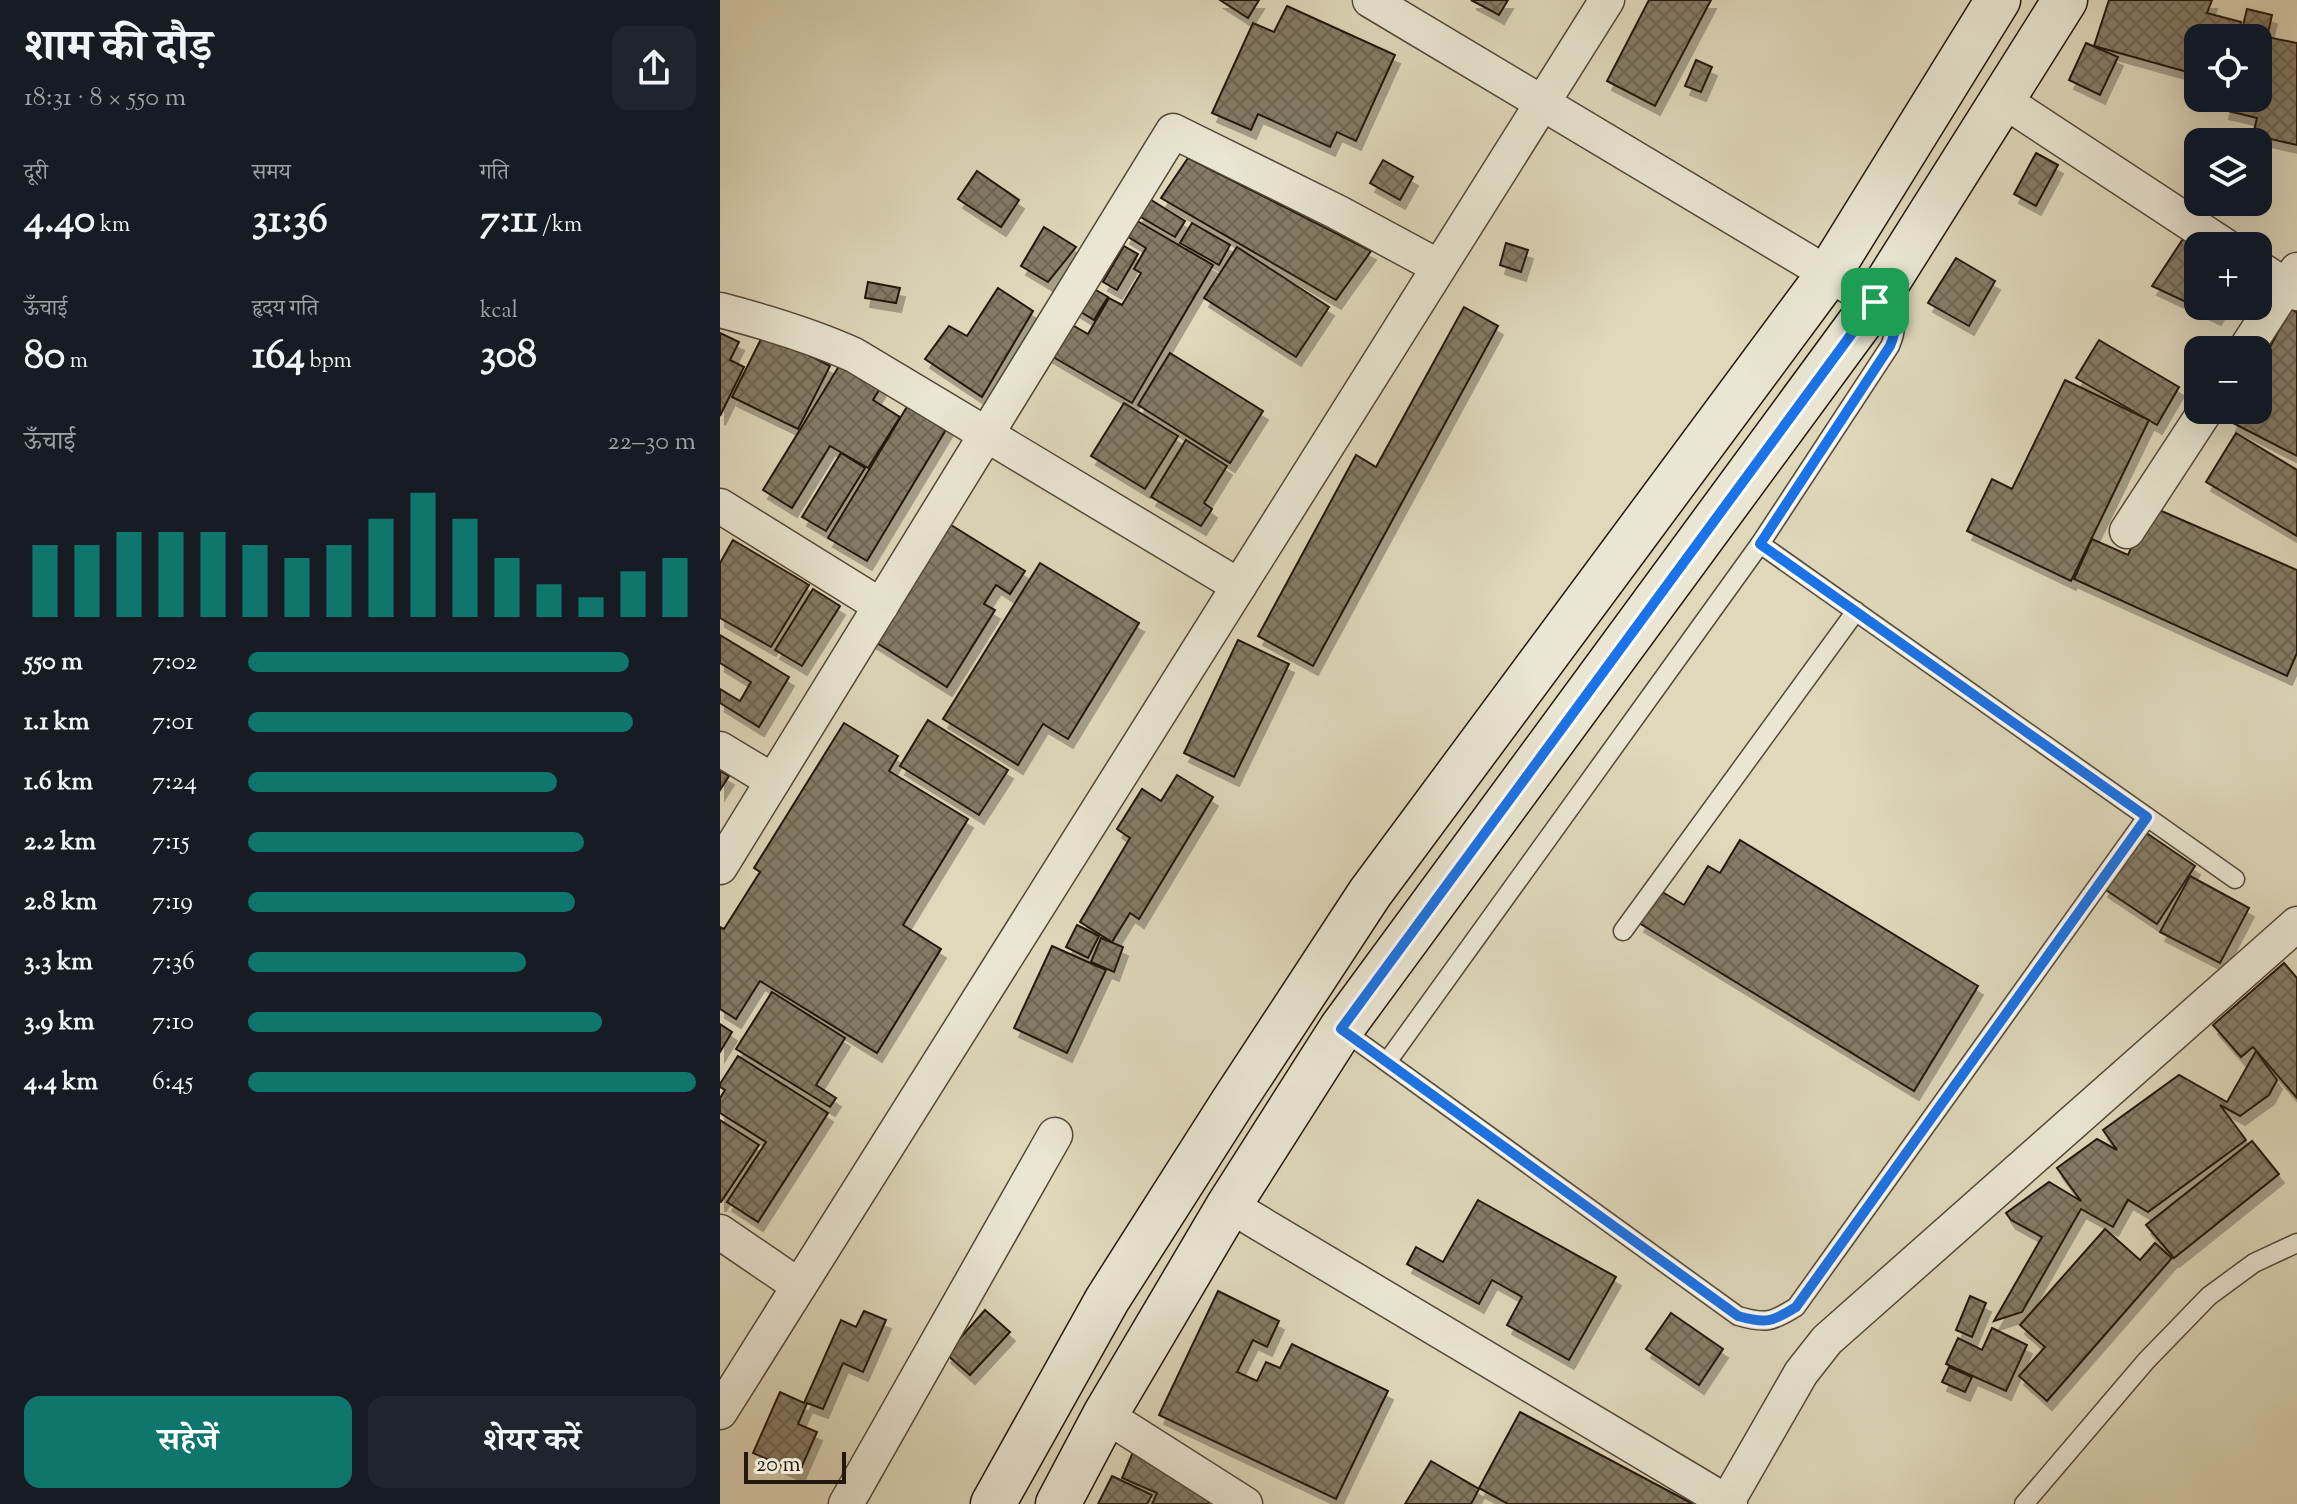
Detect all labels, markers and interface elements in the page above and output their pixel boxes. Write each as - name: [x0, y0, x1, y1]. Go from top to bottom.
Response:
- text: शाम की दौड़: [24, 18, 212, 81]
- map controls: [2184, 24, 2272, 424]
- button: locate: [2184, 24, 2272, 112]
- button: share: [612, 26, 696, 110]
- text: 18:31 · 8 × 550 m: [24, 80, 186, 117]
- button: layers: [2184, 128, 2272, 216]
- text: दूरी: [24, 158, 48, 190]
- text: समय: [252, 158, 291, 190]
- text: गति: [480, 158, 509, 190]
- text: 4.40: [24, 193, 95, 250]
- text: 31:36: [252, 193, 328, 250]
- text: 7:11: [480, 193, 538, 250]
- text: km: [95, 210, 130, 242]
- text: /km: [538, 210, 582, 242]
- button: +: [2184, 232, 2272, 320]
- pin: [1841, 268, 1909, 336]
- icon: arrive: [1853, 280, 1897, 324]
- text: ऊँचाई: [24, 294, 67, 326]
- text: हृदय गति: [252, 294, 318, 326]
- text: kcal: [480, 296, 518, 328]
- text: 308: [480, 328, 537, 385]
- text: 80: [24, 329, 65, 386]
- text: 164: [252, 329, 305, 386]
- button: −: [2184, 336, 2272, 424]
- text: m: [65, 346, 88, 378]
- text: bpm: [305, 346, 352, 378]
- text: ऊँचाई: [24, 424, 75, 461]
- text: 22–30 m: [608, 424, 696, 461]
- text: 550 m: [24, 644, 83, 681]
- text: 7:02: [152, 644, 197, 681]
- text: 1.1 km: [24, 704, 89, 741]
- text: 7:01: [152, 704, 194, 741]
- text: 1.6 km: [24, 764, 93, 801]
- text: 7:24: [152, 764, 197, 801]
- text: 2.2 km: [24, 824, 96, 861]
- text: 7:15: [152, 824, 190, 861]
- text: 2.8 km: [24, 884, 97, 921]
- text: 7:19: [152, 884, 193, 921]
- text: 3.3 km: [24, 944, 93, 981]
- text: 7:36: [152, 944, 195, 981]
- text: 3.9 km: [24, 1004, 94, 1041]
- text: 7:10: [152, 1004, 194, 1041]
- text: 4.4 km: [24, 1064, 98, 1101]
- text: 6:45: [152, 1064, 193, 1101]
- button: सहेजें: [24, 1396, 352, 1488]
- button: शेयर करें: [368, 1396, 696, 1488]
- scale bar: [744, 1448, 846, 1484]
- text: 20 m: [756, 1450, 801, 1482]

